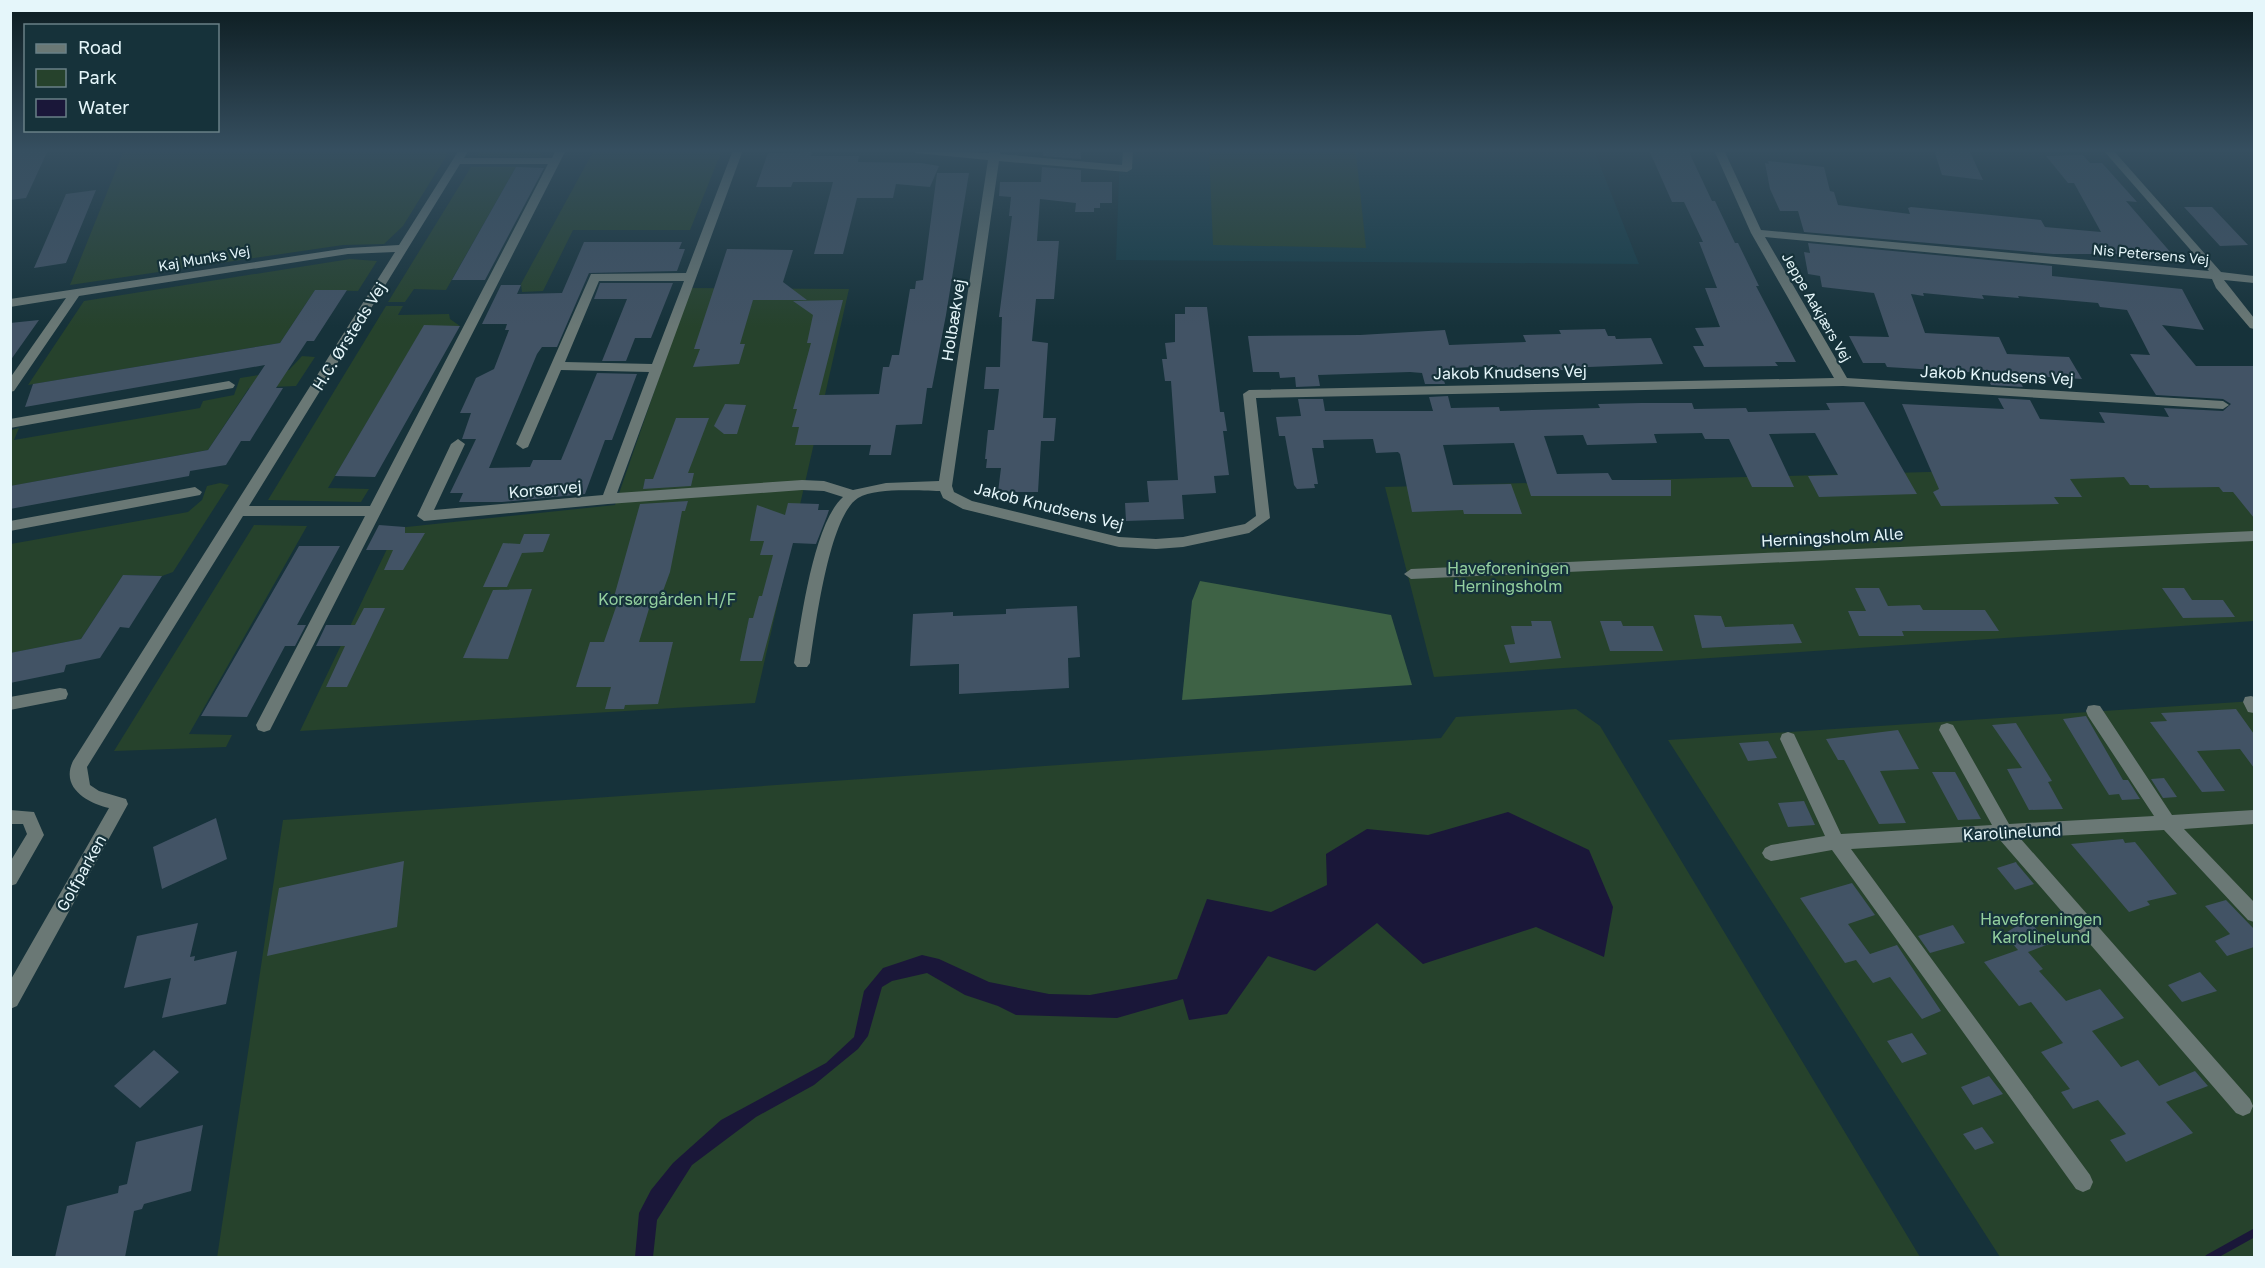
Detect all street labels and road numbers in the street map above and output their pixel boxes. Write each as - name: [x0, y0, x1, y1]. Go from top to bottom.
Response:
- street label: Nis Petersens Vej: [2092, 240, 2210, 268]
- street label: Kaj Munks Vej: [157, 242, 251, 274]
- street label: Jeppe Aakjærs Vej: [1779, 249, 1855, 365]
- street label: Holbækvej: [937, 277, 969, 363]
- street label: H.C. Ørsteds Vej: [308, 278, 390, 394]
- street label: Jakob Knudsens Vej: [1433, 361, 1587, 383]
- street label: Jakob Knudsens Vej: [1920, 361, 2074, 389]
- street label: Korsørvej: [507, 476, 583, 502]
- street label: Jakob Knudsens Vej: [972, 478, 1126, 534]
- street label: Herningsholm Alle: [1760, 523, 1904, 551]
- street label: Karolinelund: [1962, 819, 2062, 845]
- street label: Golfparken: [52, 831, 110, 915]

